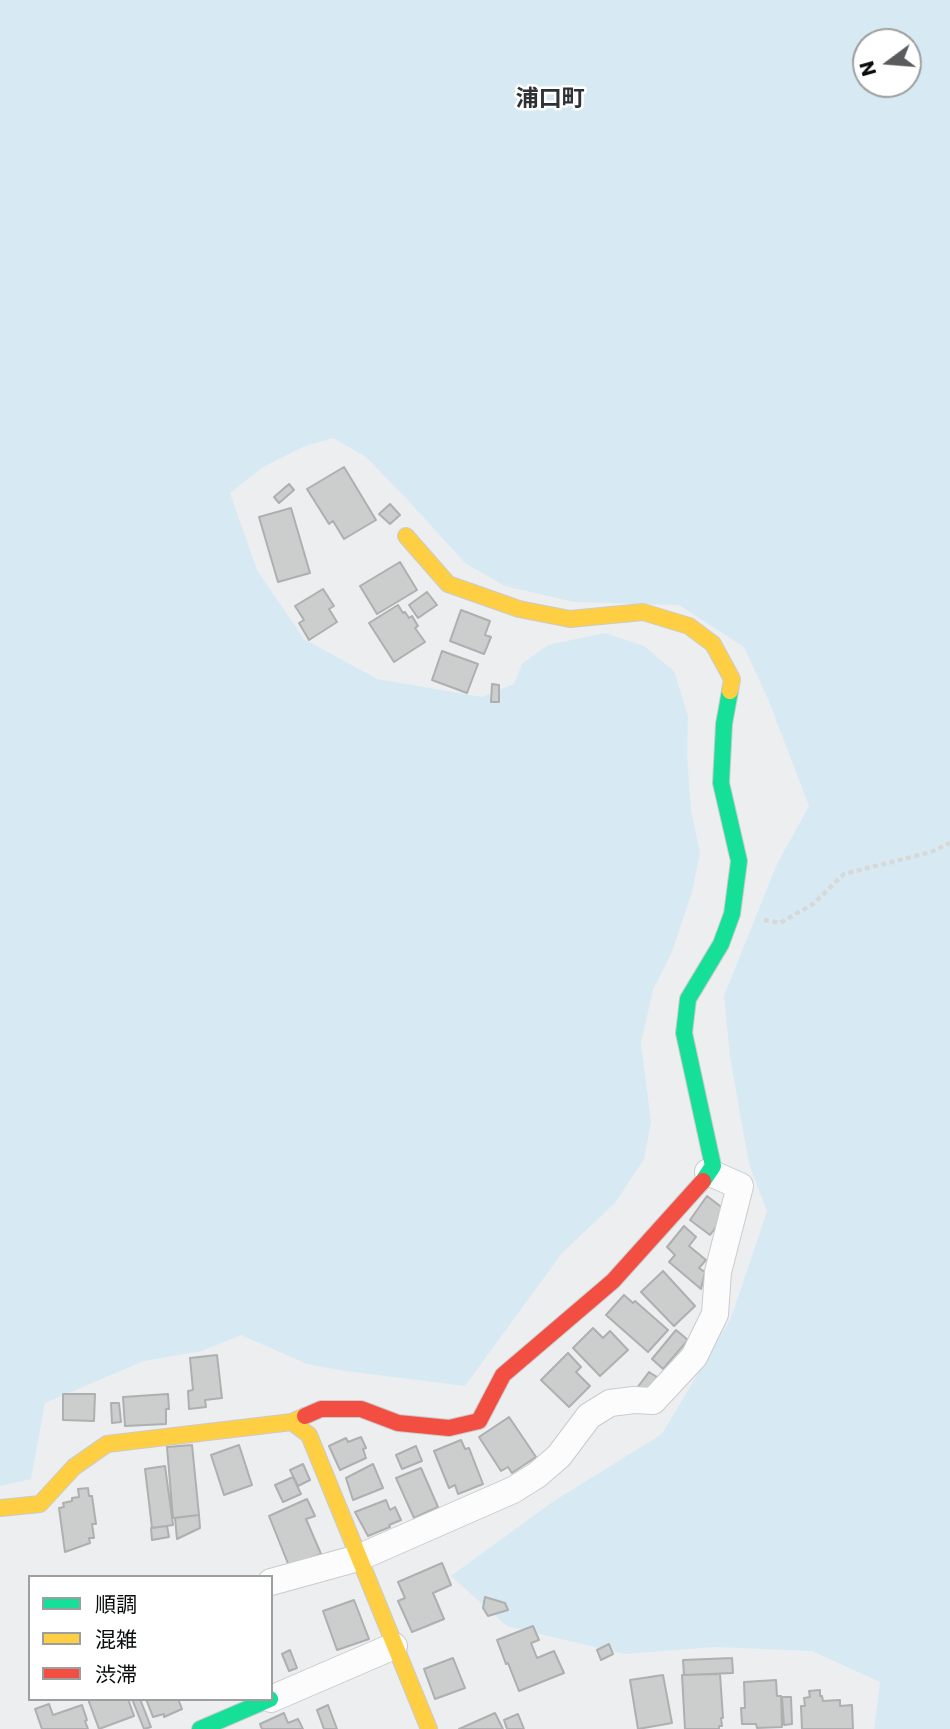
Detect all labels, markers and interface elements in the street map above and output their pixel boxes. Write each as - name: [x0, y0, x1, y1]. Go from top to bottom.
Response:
- north arrow: [852, 28, 922, 98]
- text: N: [853, 58, 883, 79]
- district label: 浦口町: [516, 86, 584, 114]
- legend: [28, 1575, 273, 1701]
- text: 順調: [95, 1590, 137, 1619]
- text: 混雑: [95, 1625, 137, 1654]
- text: 渋滞: [95, 1660, 137, 1689]

